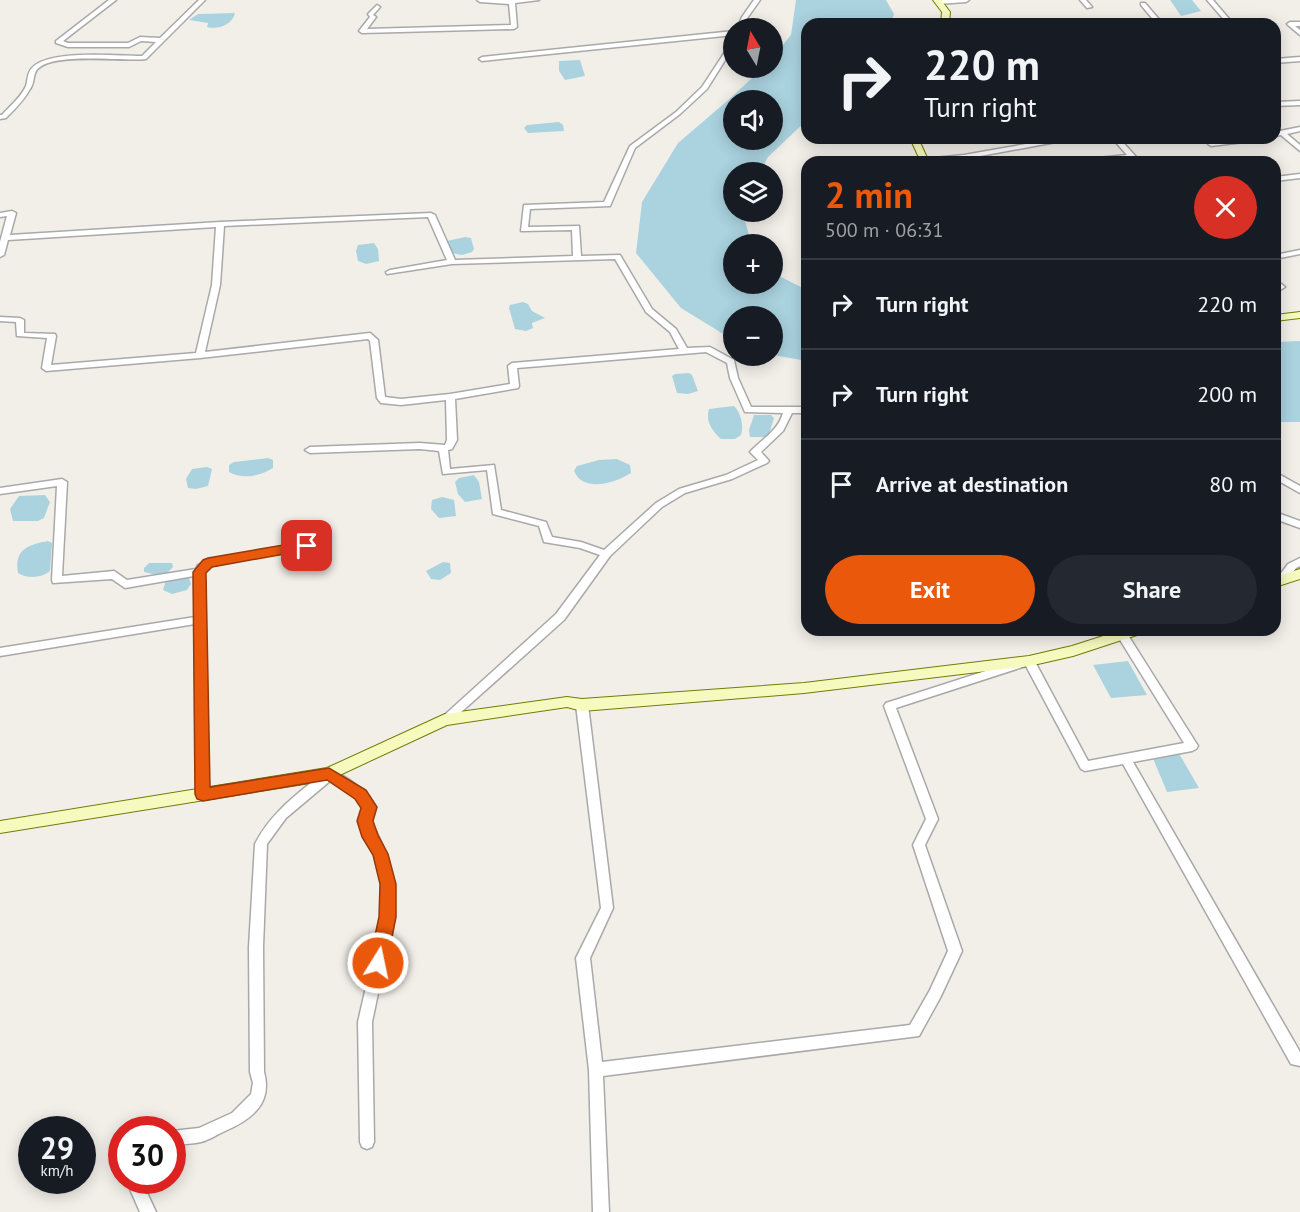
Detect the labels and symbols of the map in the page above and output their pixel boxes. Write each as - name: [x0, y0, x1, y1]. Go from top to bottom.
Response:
- north arrow: [723, 18, 783, 78]
- pin: [281, 520, 332, 571]
- position arrow: [346, 931, 410, 995]
- speed limit sign: 30: [108, 1116, 186, 1194]

